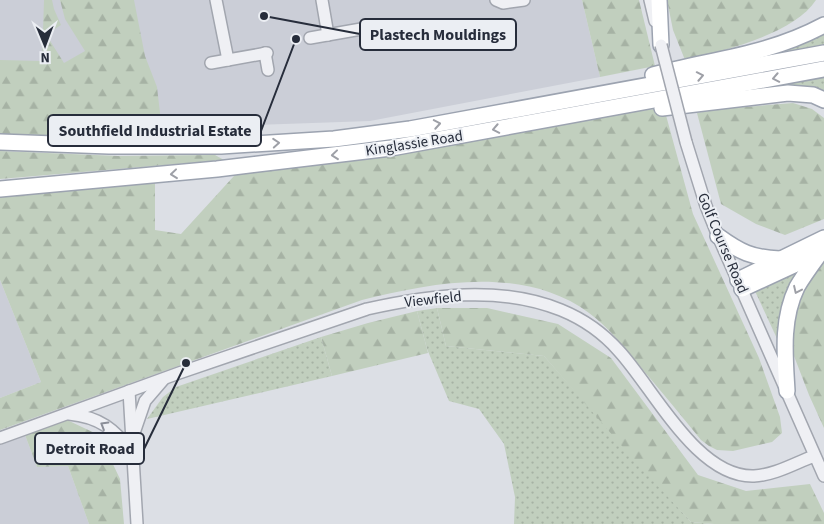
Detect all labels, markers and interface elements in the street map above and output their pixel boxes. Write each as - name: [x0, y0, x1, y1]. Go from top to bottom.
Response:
- callout: Plastech Mouldings: [360, 19, 516, 50]
- north arrow: [20, 20, 70, 70]
- text: Plastech Mouldings: [370, 24, 506, 46]
- text: N: [40, 47, 50, 67]
- one-way arrow: [696, 71, 705, 82]
- one-way arrow: [772, 72, 780, 82]
- callout: Southfield Industrial Estate: [48, 115, 261, 146]
- text: Southfield Industrial Estate: [59, 120, 251, 142]
- one-way arrow: [433, 120, 442, 130]
- one-way arrow: [491, 124, 500, 134]
- street label: Kinglassie Road: [364, 125, 464, 162]
- one-way arrow: [272, 137, 280, 148]
- one-way arrow: [331, 149, 339, 160]
- one-way arrow: [170, 168, 178, 179]
- street label: Golf Course Road: [692, 190, 753, 297]
- one-way arrow: [792, 285, 803, 294]
- street label: Viewfield: [403, 286, 463, 313]
- one-way arrow: [100, 421, 109, 431]
- callout: Detroit Road: [35, 433, 144, 464]
- text: Detroit Road: [45, 438, 135, 460]

